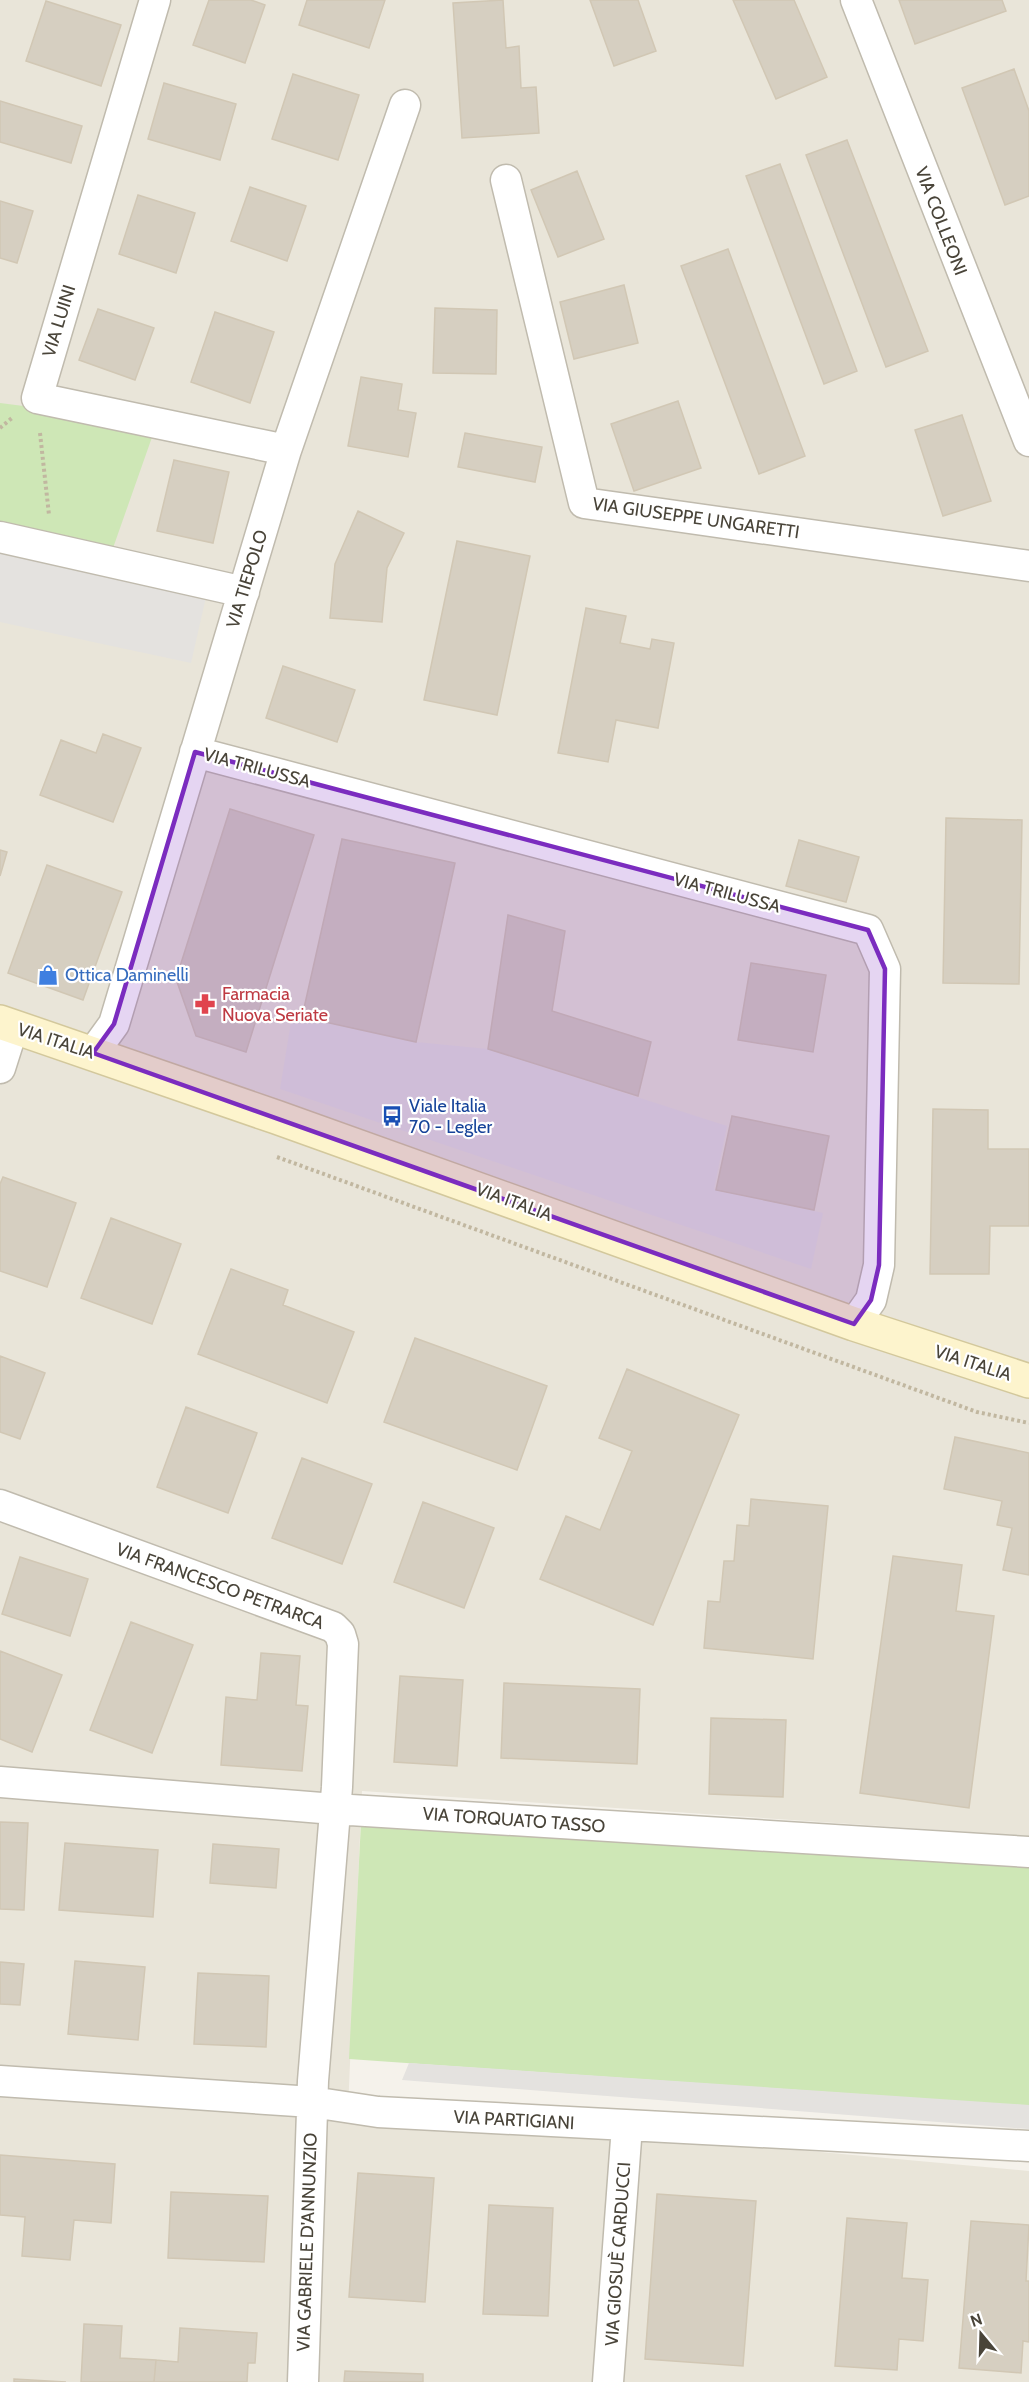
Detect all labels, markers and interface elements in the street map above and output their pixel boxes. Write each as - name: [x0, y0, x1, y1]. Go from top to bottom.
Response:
- street label: VIA COLLEONI: [910, 164, 972, 278]
- street label: VIA LUINI: [38, 282, 80, 360]
- street label: VIA GIUSEPPE UNGARETTI: [591, 493, 801, 543]
- street label: VIA TIEPOLO: [222, 527, 272, 631]
- street label: VIA TRILUSSA: [201, 743, 313, 793]
- street label: VIA TRILUSSA: [671, 868, 783, 918]
- shop icon: Ottica Daminelli: [36, 963, 60, 987]
- place label: Ottica Daminelli: [65, 964, 188, 986]
- place label: Farmacia Nuova Seriate: [222, 983, 328, 1026]
- pharmacy icon: Farmacia Nuova Seriate: [193, 992, 217, 1016]
- street label: VIA ITALIA: [15, 1018, 97, 1064]
- place label: Viale Italia 70 - Legler: [409, 1095, 493, 1138]
- bus stop icon: Viale Italia 70 - Legler: [380, 1104, 404, 1128]
- street label: VIA ITALIA: [473, 1178, 555, 1226]
- street label: VIA ITALIA: [932, 1340, 1014, 1386]
- street label: VIA FRANCESCO PETRARCA: [113, 1538, 327, 1634]
- street label: VIA TORQUATO TASSO: [422, 1803, 606, 1837]
- street label: VIA PARTIGIANI: [453, 2106, 575, 2134]
- street label: VIA GABRIELE D'ANNUNZIO: [292, 2132, 322, 2352]
- street label: VIA GIOSUÈ CARDUCCI: [601, 2161, 635, 2347]
- north arrow: [951, 2304, 1011, 2364]
- text: N: [968, 2309, 985, 2331]

